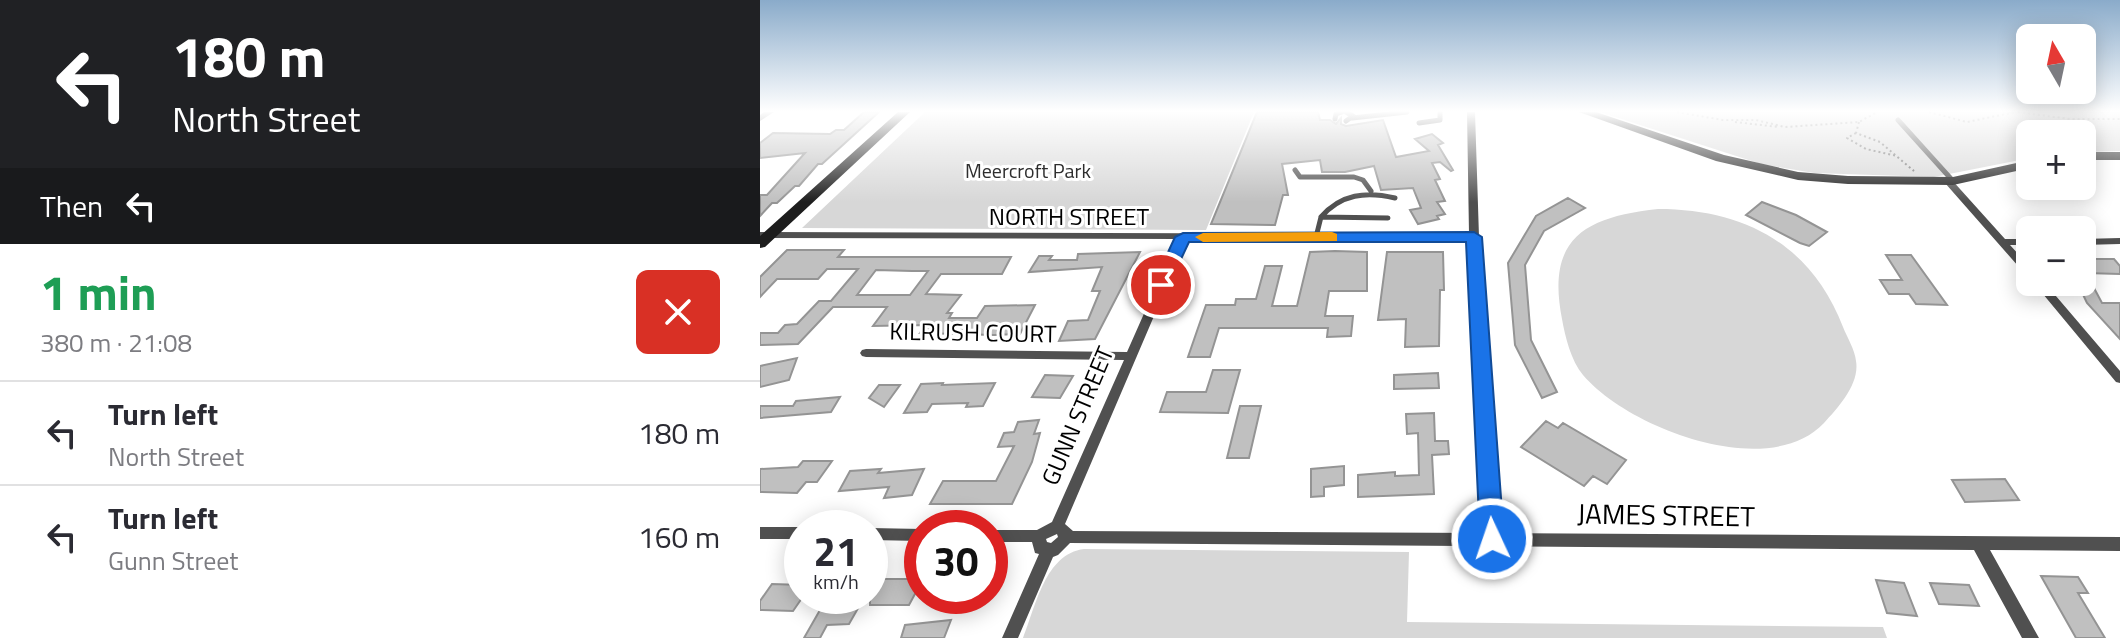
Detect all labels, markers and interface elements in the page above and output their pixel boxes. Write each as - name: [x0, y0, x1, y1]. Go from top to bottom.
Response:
- text: 180 m: [172, 14, 325, 99]
- north arrow: [2016, 24, 2096, 104]
- map controls: [2016, 24, 2096, 296]
- icon: left: [40, 32, 144, 136]
- text: North Street: [172, 91, 360, 146]
- button: +: [2016, 120, 2096, 200]
- park label: Meercroft Park: [965, 155, 1091, 186]
- text: Then: [40, 183, 103, 229]
- icon: left: [119, 184, 163, 228]
- street label: NORTH STREET: [989, 198, 1150, 234]
- button: −: [2016, 216, 2096, 296]
- pin: [1127, 251, 1195, 319]
- text: 1 min: [40, 256, 157, 329]
- icon: arrive: [1139, 263, 1183, 307]
- button: close: [636, 270, 720, 354]
- street label: KILRUSH COURT: [889, 313, 1057, 351]
- text: 380 m · 21:08: [40, 323, 192, 362]
- street label: GUNN STREET: [1032, 340, 1123, 491]
- text: Turn left: [108, 391, 218, 437]
- text: 180 m: [638, 410, 720, 456]
- icon: left: [40, 411, 84, 455]
- text: North Street: [108, 437, 244, 476]
- street label: JAMES STREET: [1577, 491, 1756, 538]
- text: Turn left: [108, 495, 218, 541]
- position arrow: [1450, 497, 1534, 581]
- speed limit sign: 30: [904, 510, 1008, 614]
- text: 160 m: [638, 514, 720, 560]
- icon: left: [40, 515, 84, 559]
- text: 21: [814, 521, 858, 582]
- text: Gunn Street: [108, 541, 239, 580]
- text: km/h: [813, 566, 859, 597]

